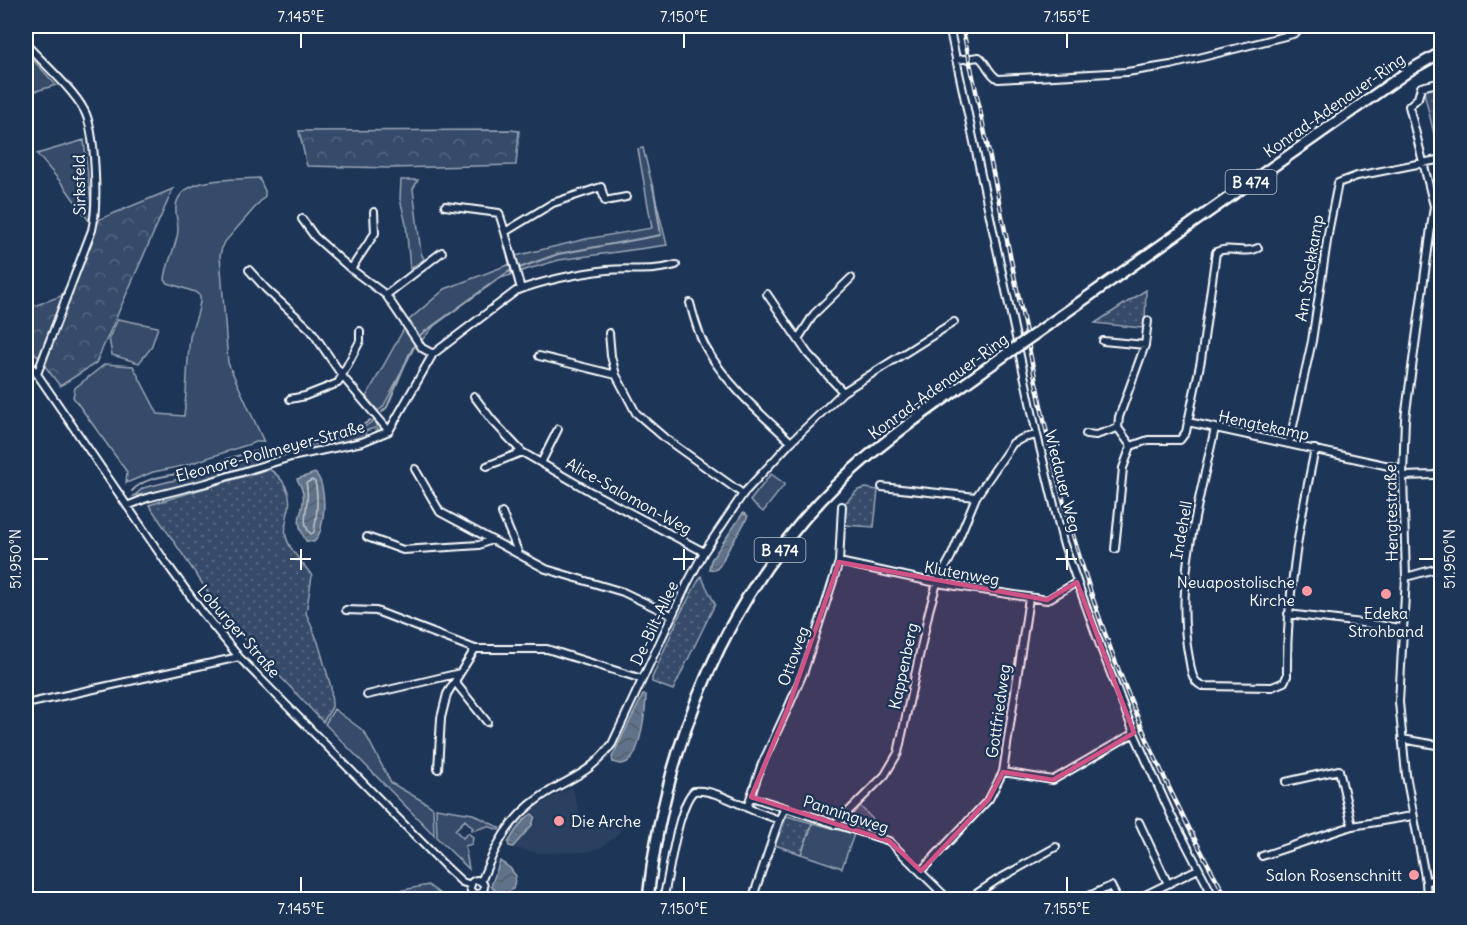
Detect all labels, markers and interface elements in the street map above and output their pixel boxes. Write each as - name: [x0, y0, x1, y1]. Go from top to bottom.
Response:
- text: 7.145°E: [278, 7, 325, 26]
- text: 7.150°E: [660, 7, 708, 26]
- text: 7.155°E: [1044, 7, 1091, 26]
- street label: Konrad-Adenauer-Ring: [1259, 49, 1409, 161]
- street label: Sirksfeld: [68, 154, 90, 216]
- road number: B 474: [1226, 170, 1276, 194]
- street label: Am Stockkamp: [1291, 213, 1327, 323]
- street label: Konrad-Adenauer-Ring: [864, 328, 1012, 444]
- street label: Hengtekamp: [1217, 406, 1311, 444]
- street label: Eleonore-Pollmeyer-Straße: [173, 416, 367, 486]
- street label: Wiedauer Weg: [1041, 428, 1085, 534]
- street label: Alice-Salomon-Weg: [562, 453, 696, 539]
- street label: Hengtestraße: [1380, 464, 1402, 562]
- street label: Indehell: [1166, 499, 1196, 561]
- text: 51.950°N: [6, 529, 25, 589]
- text: 51.950°N: [1440, 529, 1459, 589]
- road number: B 474: [754, 538, 806, 562]
- street label: Klutenweg: [923, 557, 1001, 589]
- place label: Neuapostolische Kirche: [1177, 572, 1295, 610]
- street label: De-Bilt-Allee: [626, 578, 682, 668]
- street label: Loburger Straße: [193, 580, 285, 682]
- marker: Neuapostolische Kirche: [1300, 584, 1314, 598]
- marker: Edeka Strohband: [1379, 587, 1393, 601]
- place label: Edeka Strohband: [1348, 603, 1424, 641]
- street label: Kappenberg: [884, 621, 922, 711]
- street label: Ottoweg: [773, 623, 813, 689]
- street label: Gottfriedweg: [982, 663, 1014, 759]
- street label: Panningweg: [801, 791, 891, 837]
- place label: Die Arche: [571, 811, 641, 831]
- marker: Die Arche: [552, 814, 566, 828]
- place label: Salon Rosenschnitt: [1266, 865, 1403, 885]
- marker: Salon Rosenschnitt: [1407, 868, 1421, 882]
- text: 7.145°E: [278, 899, 325, 918]
- text: 7.150°E: [660, 899, 708, 918]
- text: 7.155°E: [1044, 899, 1091, 918]

